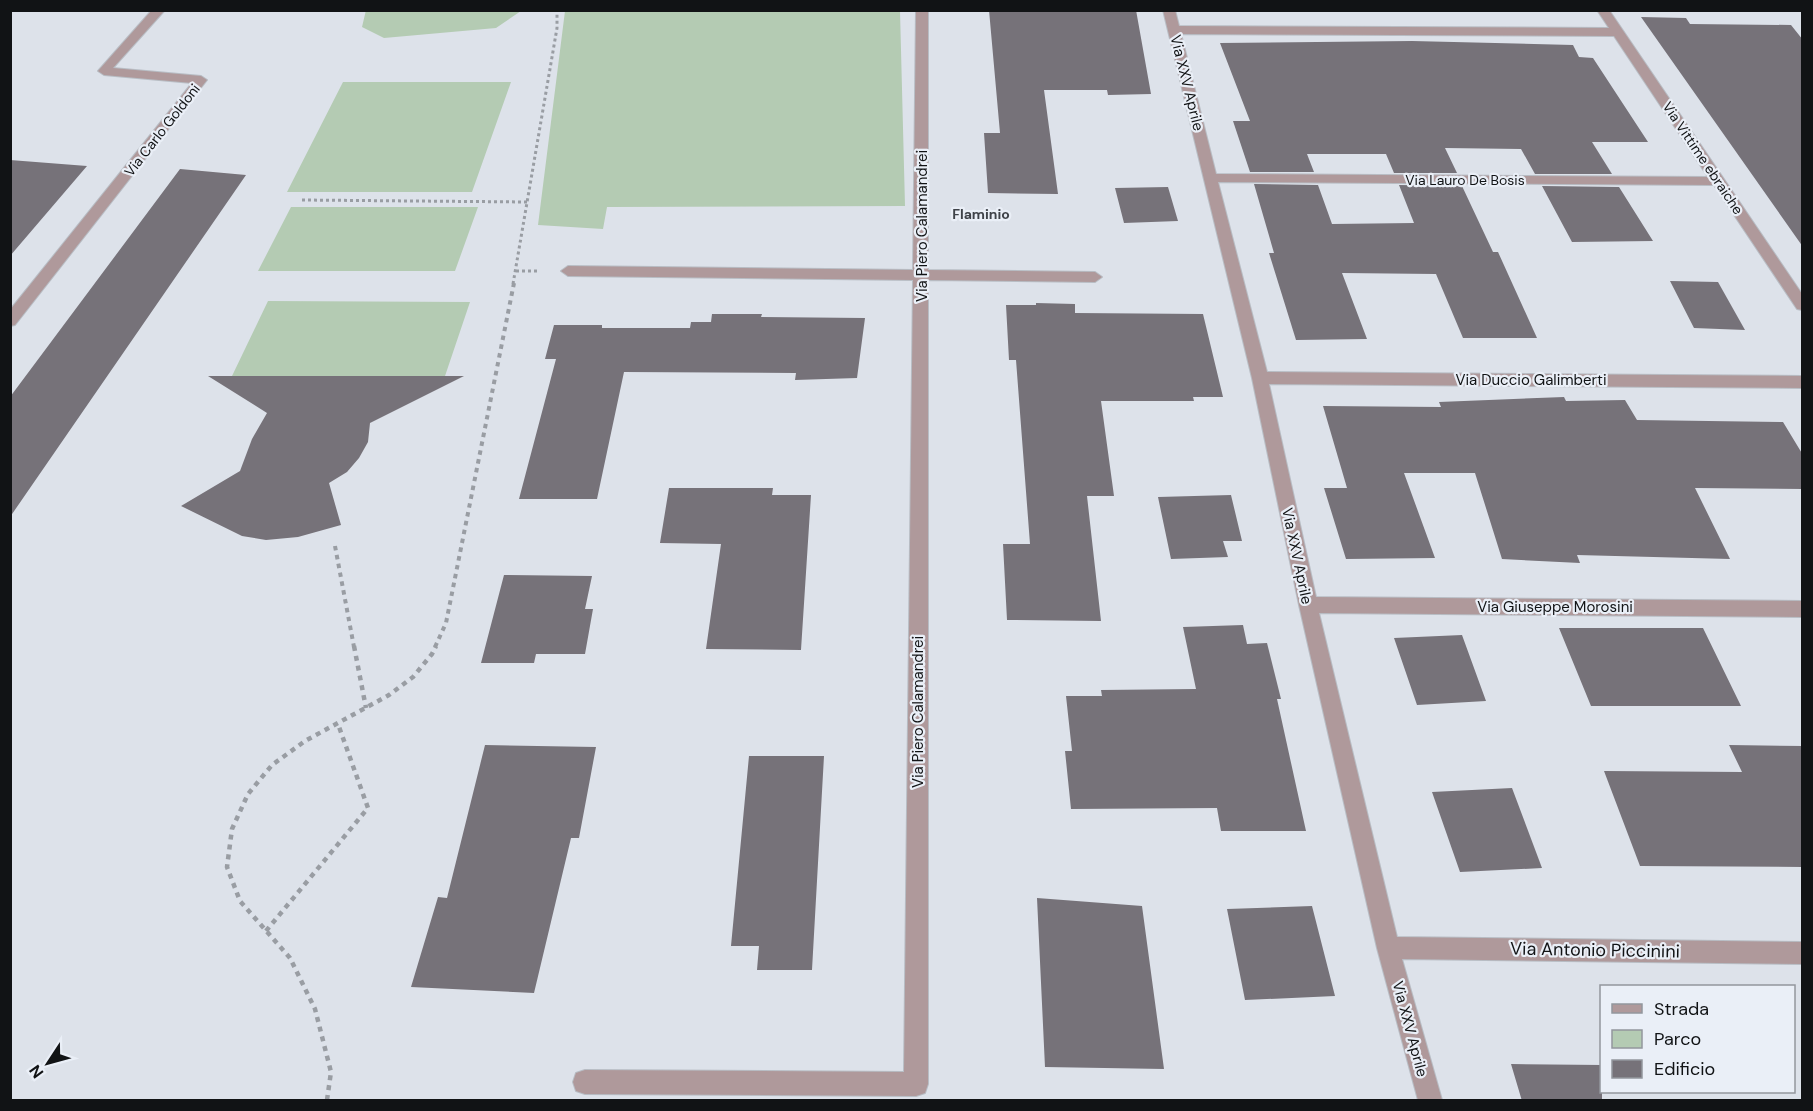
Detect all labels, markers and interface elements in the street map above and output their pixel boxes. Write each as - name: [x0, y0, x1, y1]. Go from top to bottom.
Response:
- street label: Via XXV Aprile: [1165, 33, 1209, 133]
- street label: Via Carlo Goldoni: [120, 80, 204, 180]
- street label: Via Vittime ebraiche: [1659, 98, 1747, 218]
- street label: Via Piero Calamandrei: [912, 150, 932, 302]
- street label: Via Lauro De Bosis: [1405, 171, 1525, 189]
- district label: Flaminio: [952, 205, 1010, 223]
- street label: Via Duccio Galimberti: [1455, 370, 1607, 390]
- street label: Via XXV Aprile: [1277, 506, 1317, 606]
- street label: Via Giuseppe Morosini: [1477, 597, 1633, 617]
- street label: Via Piero Calamandrei: [908, 636, 928, 788]
- street label: Via Antonio Piccinini: [1510, 937, 1680, 963]
- street label: Via XXV Aprile: [1388, 979, 1432, 1079]
- legend: [1600, 985, 1795, 1093]
- text: Strada: [1654, 997, 1709, 1021]
- text: Parco: [1654, 1027, 1701, 1051]
- north arrow: [18, 1033, 78, 1093]
- text: Edificio: [1654, 1057, 1715, 1081]
- text: N: [24, 1061, 48, 1082]

